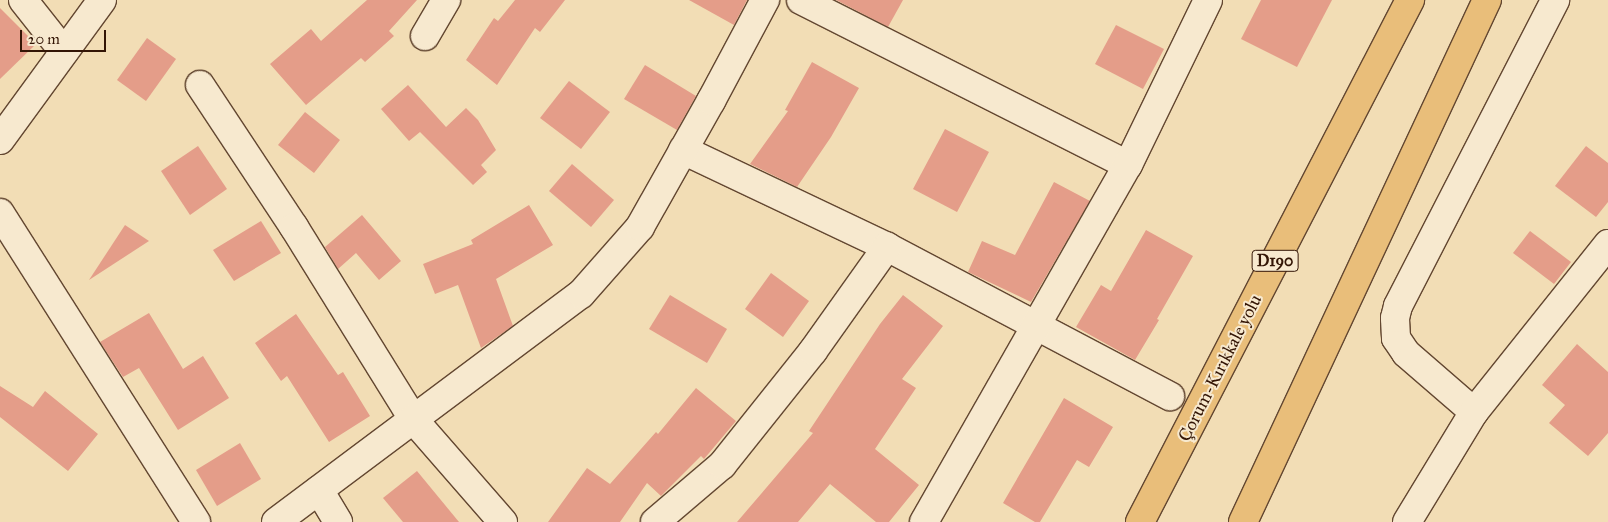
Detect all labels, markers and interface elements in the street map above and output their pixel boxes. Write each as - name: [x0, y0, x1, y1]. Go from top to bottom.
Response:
- scale bar: [22, 20, 109, 52]
- text: 20 m: [28, 30, 60, 48]
- road number: D190: [1251, 248, 1299, 274]
- street label: Çorum-Kırıkkale yolu: [1174, 291, 1266, 445]

